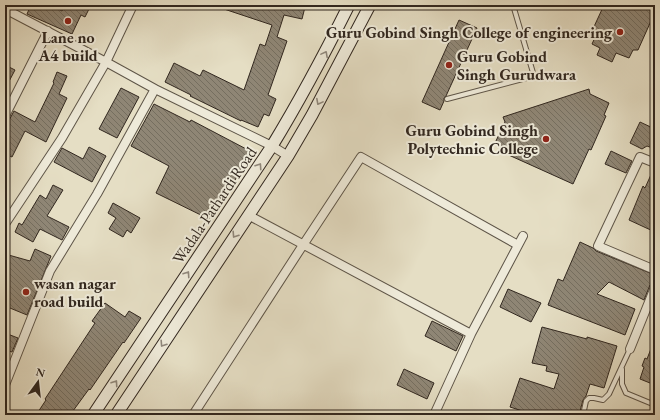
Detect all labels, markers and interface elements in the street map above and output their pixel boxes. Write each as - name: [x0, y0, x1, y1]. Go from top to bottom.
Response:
- marker: Lane no A4 build: [63, 16, 73, 26]
- place label: Guru Gobind Singh College of engineering: [326, 22, 613, 43]
- place label: Lane no A4 build: [37, 27, 98, 66]
- marker: Guru Gobind Singh College of engineering: [615, 27, 625, 37]
- place label: Guru Gobind Singh Gurudwara: [457, 46, 577, 85]
- one-way arrow: [320, 51, 327, 58]
- marker: Guru Gobind Singh Gurudwara: [444, 60, 454, 70]
- one-way arrow: [317, 97, 324, 105]
- place label: Guru Gobind Singh Polytechnic College: [406, 120, 538, 159]
- marker: Guru Gobind Singh Polytechnic College: [541, 134, 551, 144]
- street label: Wadala-Pathardi Road: [168, 142, 262, 268]
- one-way arrow: [254, 163, 262, 170]
- one-way arrow: [232, 231, 240, 238]
- one-way arrow: [182, 272, 189, 279]
- place label: wasan nagar road build: [34, 273, 116, 312]
- marker: wasan nagar road build: [21, 287, 31, 297]
- one-way arrow: [161, 339, 168, 346]
- north arrow: [18, 362, 58, 402]
- text: N: [34, 364, 47, 380]
- one-way arrow: [110, 380, 117, 387]

